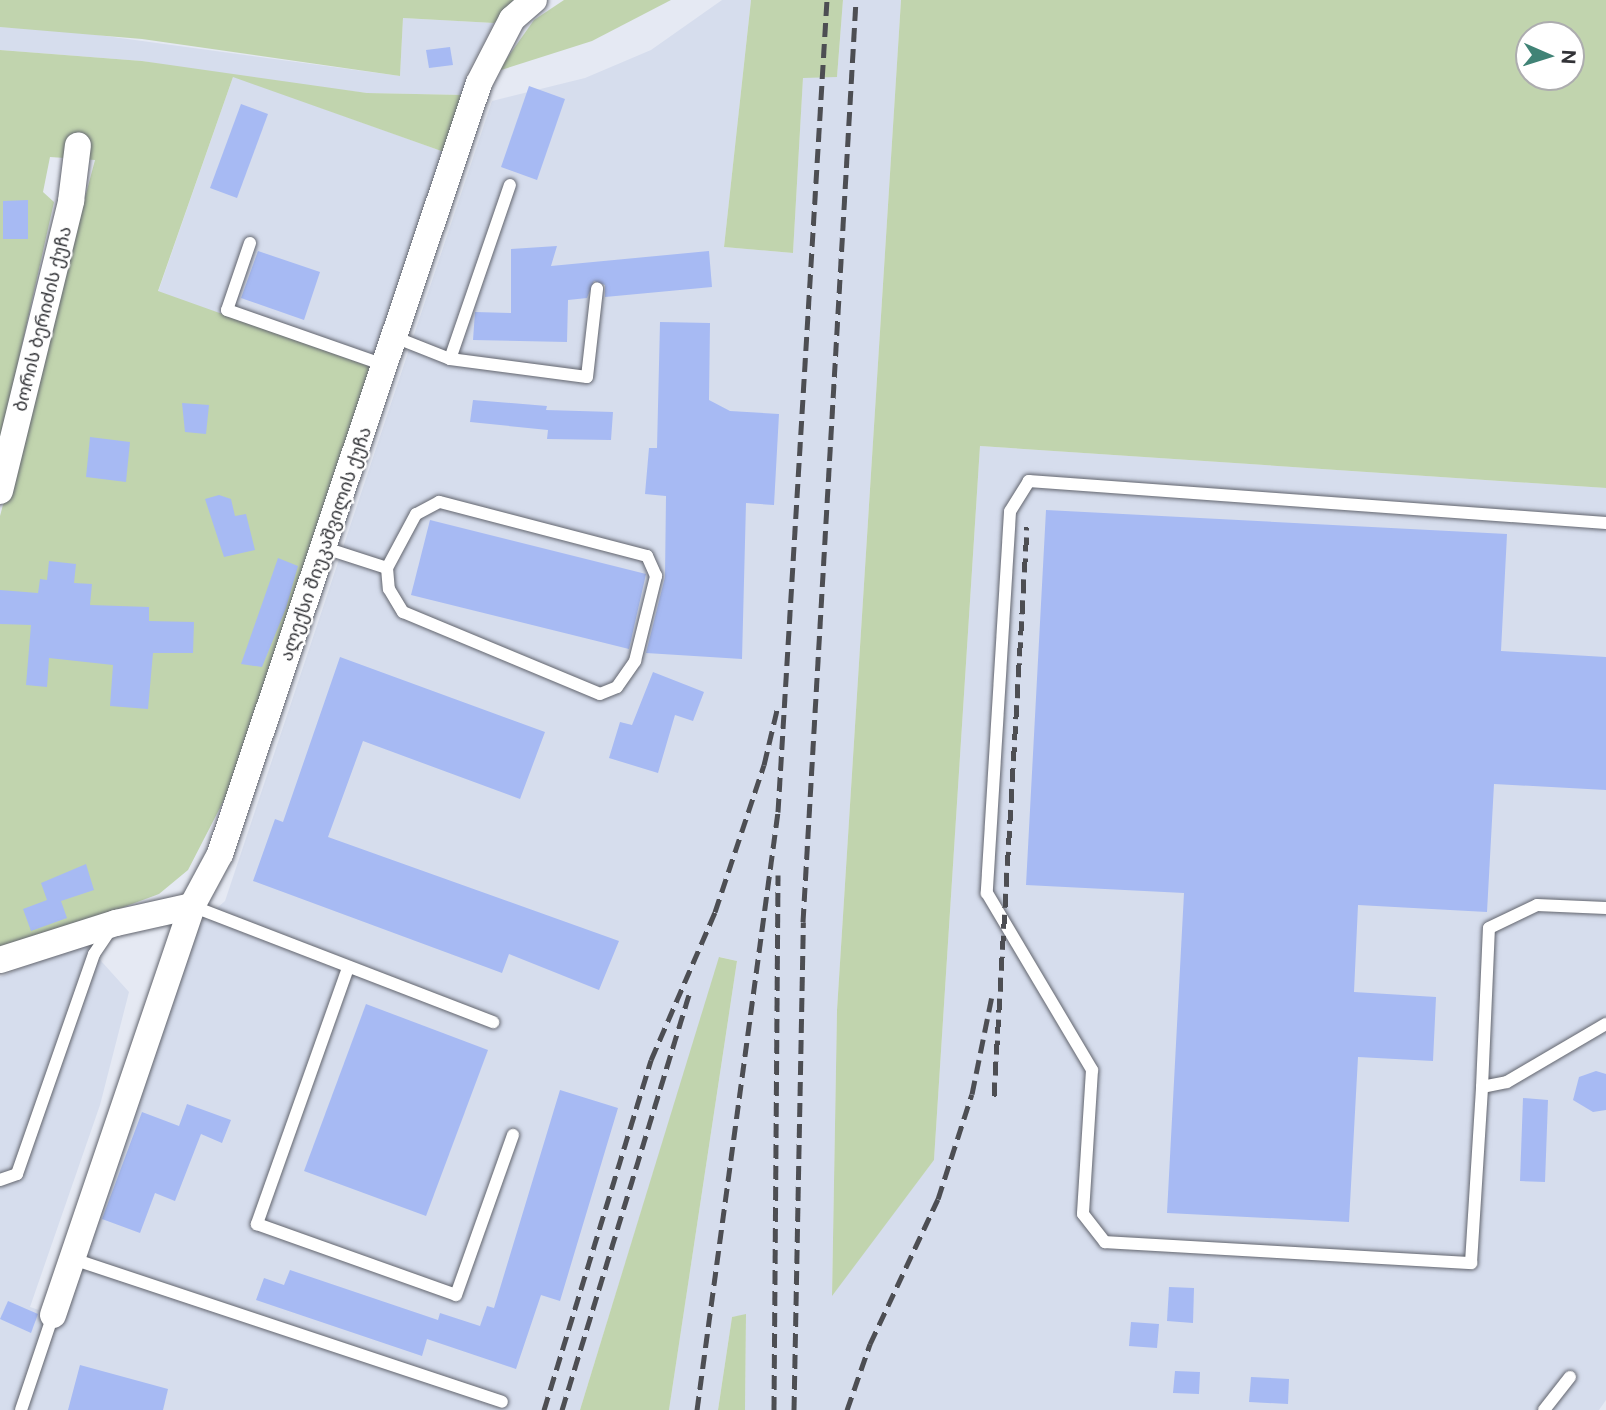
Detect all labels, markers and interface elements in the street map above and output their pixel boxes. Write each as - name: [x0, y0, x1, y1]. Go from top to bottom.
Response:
- north arrow: [1515, 21, 1585, 91]
- text: N: [1558, 49, 1580, 65]
- street label: ბორის ბერიძის ქუჩა: [10, 224, 76, 414]
- street label: ალექსი შიუკაშვილის ქუჩა: [276, 424, 376, 664]

